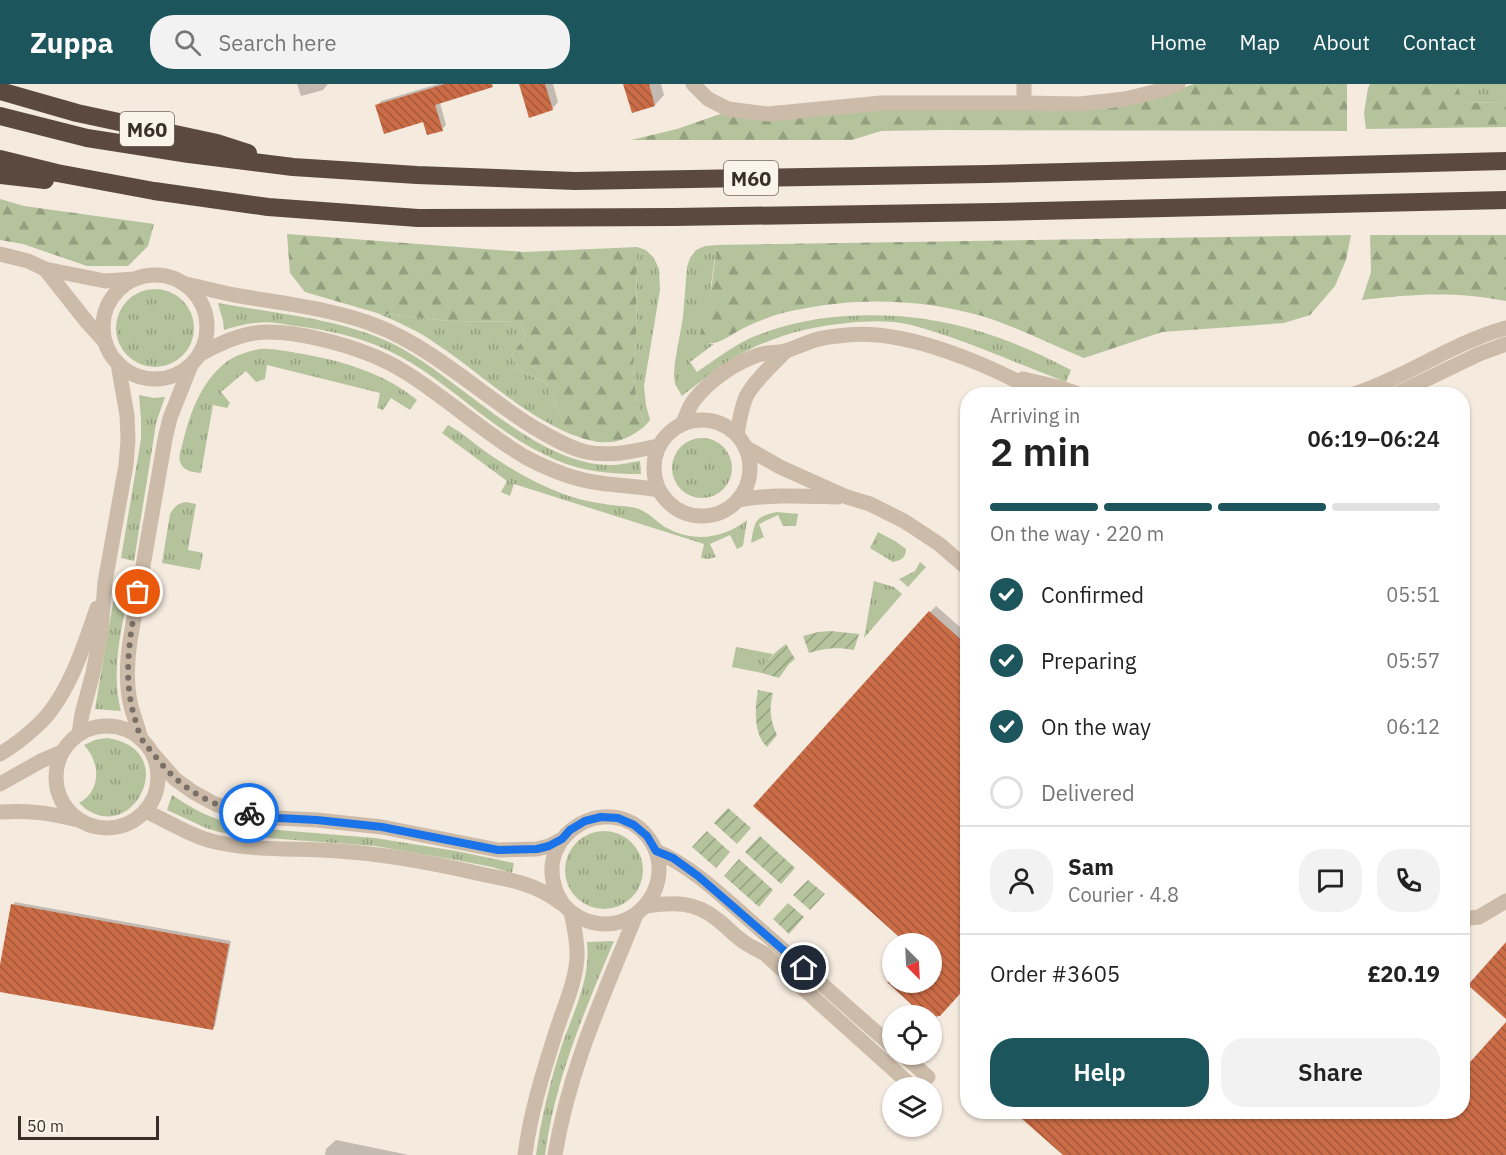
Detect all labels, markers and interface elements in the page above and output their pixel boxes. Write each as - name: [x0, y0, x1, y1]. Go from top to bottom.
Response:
- search box: [150, 15, 570, 69]
- text: Zuppa: [30, 24, 114, 61]
- icon: search: [171, 26, 204, 59]
- text: Search here: [219, 28, 336, 57]
- text: Home: [1150, 28, 1207, 56]
- text: Map: [1240, 28, 1280, 56]
- text: About: [1313, 28, 1370, 56]
- text: Contact: [1403, 28, 1476, 56]
- road number: M60: [120, 112, 174, 146]
- road number: M60: [724, 161, 778, 195]
- text: Arriving in: [990, 402, 1080, 429]
- text: 06:19–06:24: [1307, 424, 1440, 453]
- text: 2 min: [990, 426, 1091, 477]
- text: On the way · 220 m: [990, 520, 1164, 547]
- pin: [112, 566, 163, 617]
- icon: bag: [121, 575, 154, 608]
- icon: check: [990, 578, 1023, 611]
- text: Confirmed: [1041, 580, 1144, 609]
- text: 05:51: [1386, 581, 1440, 608]
- icon: check: [990, 644, 1023, 677]
- text: Preparing: [1041, 646, 1136, 675]
- text: 05:57: [1386, 647, 1440, 674]
- icon: check: [990, 710, 1023, 743]
- text: On the way: [1041, 712, 1151, 741]
- text: 06:12: [1386, 713, 1440, 740]
- text: Delivered: [1041, 778, 1135, 807]
- courier: [219, 783, 279, 843]
- icon: bike: [233, 797, 266, 830]
- button: person: [990, 849, 1053, 912]
- button: chat: [1299, 849, 1362, 912]
- button: phone: [1377, 849, 1440, 912]
- text: Sam: [1068, 852, 1114, 881]
- text: Courier · 4.8: [1068, 881, 1179, 908]
- north arrow: [882, 933, 942, 993]
- map controls: [882, 933, 942, 1137]
- pin: [778, 942, 829, 993]
- icon: home: [787, 951, 820, 984]
- text: Order #3605: [990, 959, 1120, 988]
- text: £20.19: [1368, 959, 1440, 988]
- button: locate: [882, 1005, 942, 1065]
- button: Help: [990, 1038, 1209, 1107]
- button: Share: [1221, 1038, 1440, 1107]
- button: layers: [882, 1077, 942, 1137]
- scale bar: [18, 1113, 159, 1140]
- text: 50 m: [27, 1116, 64, 1136]

